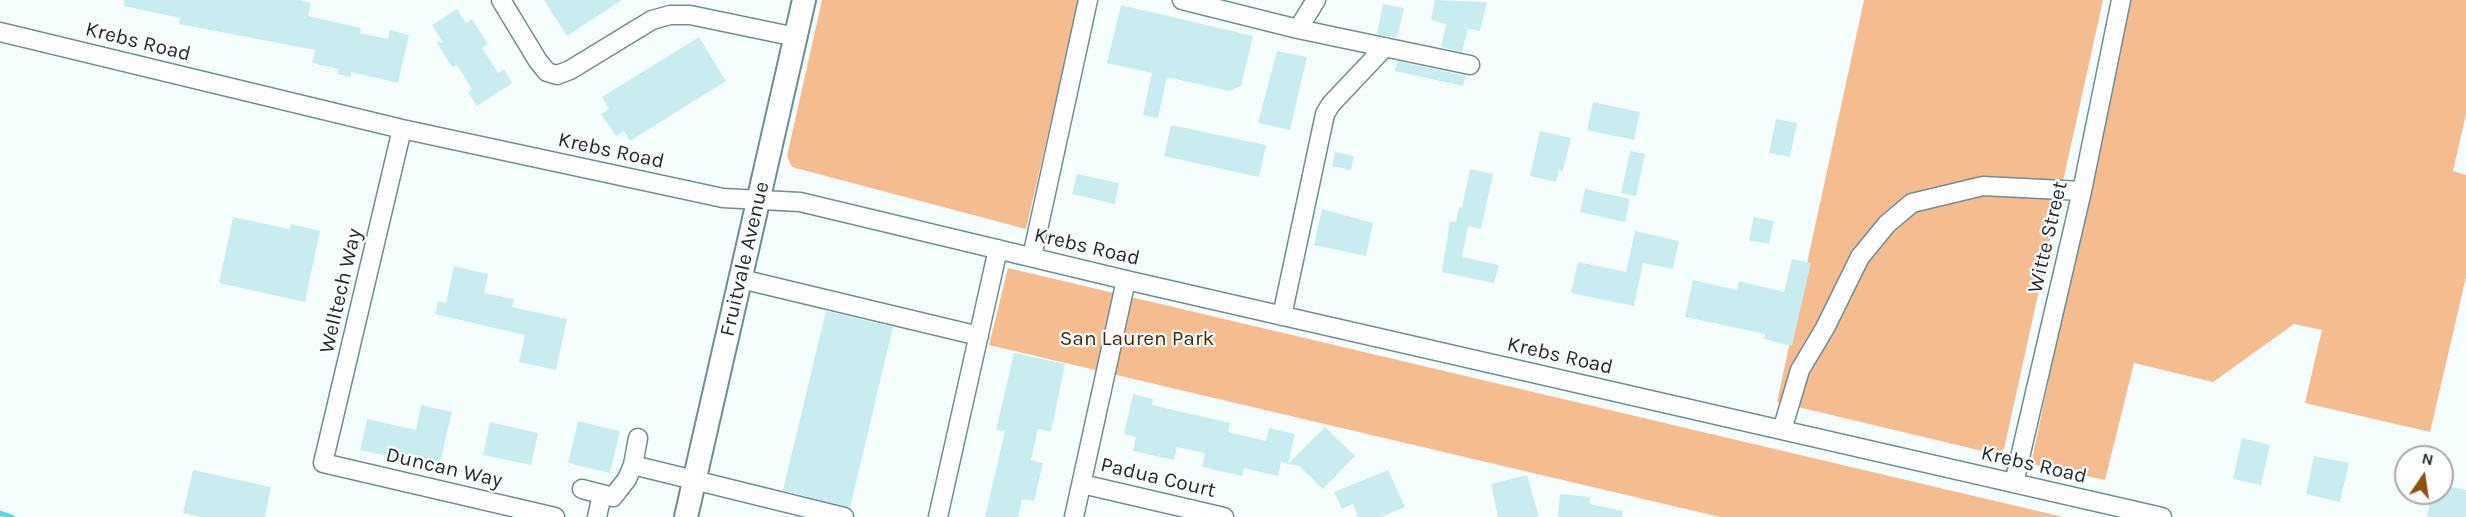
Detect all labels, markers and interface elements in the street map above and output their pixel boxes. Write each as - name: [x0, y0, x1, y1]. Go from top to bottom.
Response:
- street label: Krebs Road: [83, 17, 193, 67]
- street label: Krebs Road: [556, 127, 666, 175]
- street label: Fruitvale Avenue: [715, 179, 775, 339]
- street label: Witte Street: [2023, 179, 2073, 295]
- street label: Krebs Road: [1032, 223, 1142, 271]
- street label: Welltech Way: [314, 226, 368, 356]
- park label: San Lauren Park: [1060, 326, 1214, 352]
- street label: Krebs Road: [1505, 332, 1615, 380]
- street label: Krebs Road: [1979, 441, 2089, 489]
- street label: Duncan Way: [383, 442, 505, 494]
- north arrow: [2394, 445, 2454, 505]
- text: N: [2420, 448, 2435, 469]
- street label: Padua Court: [1098, 453, 1218, 503]

